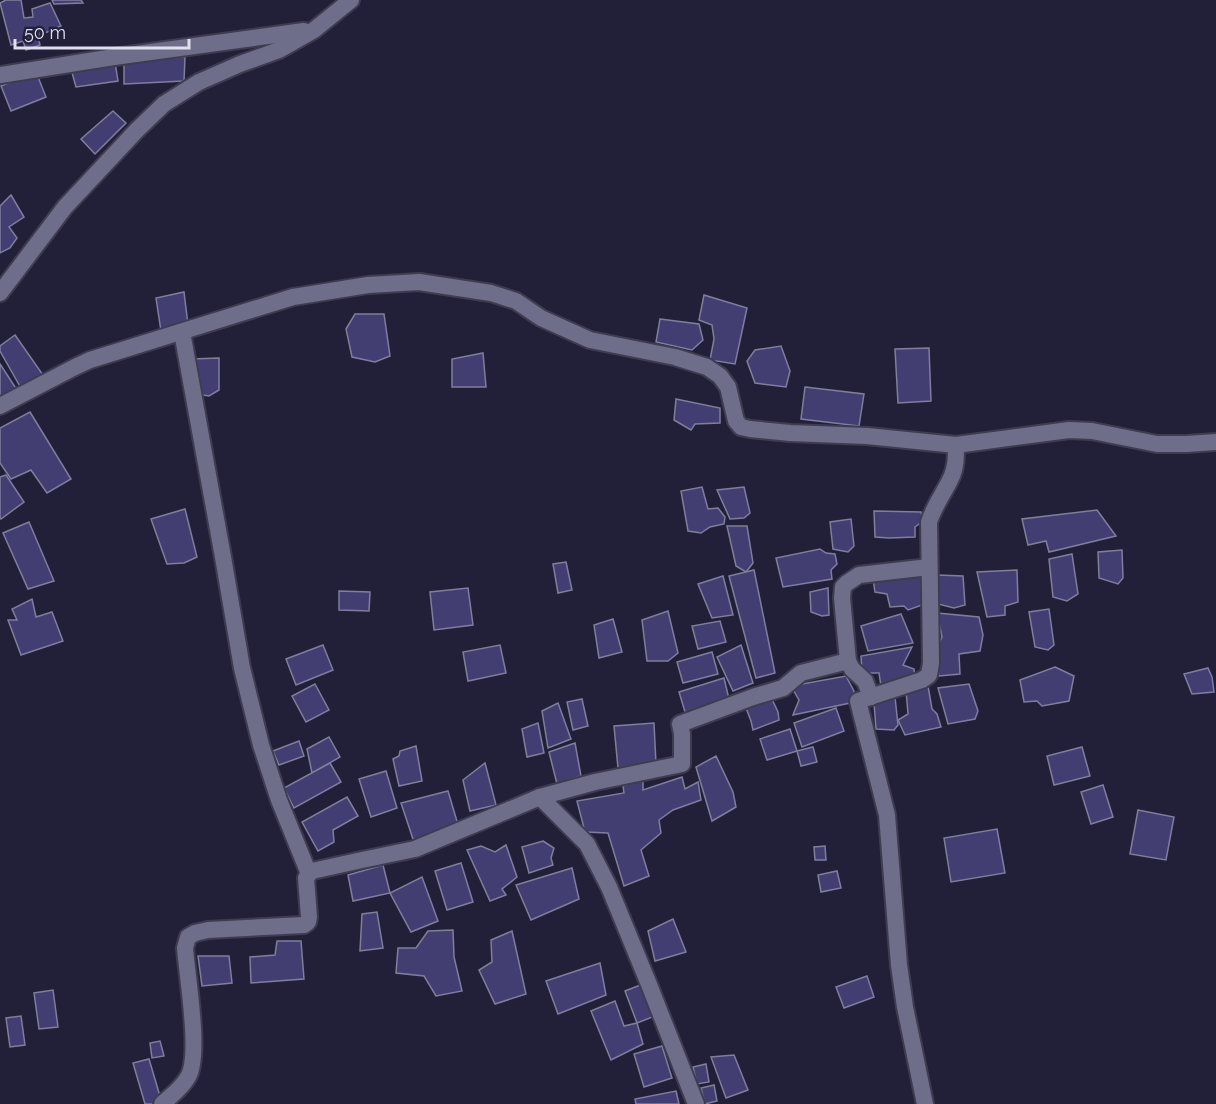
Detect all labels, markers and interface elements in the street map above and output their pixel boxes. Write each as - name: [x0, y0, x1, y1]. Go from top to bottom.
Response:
- scale bar: [15, 12, 189, 50]
- text: 50 m: [24, 22, 66, 43]

